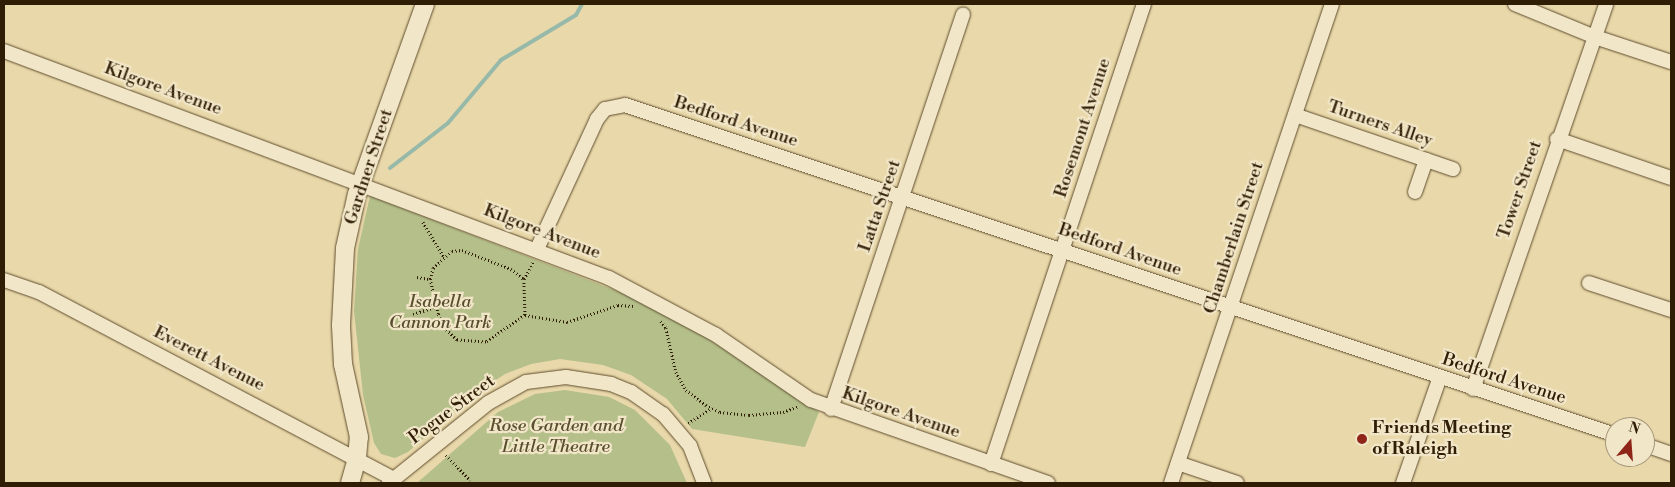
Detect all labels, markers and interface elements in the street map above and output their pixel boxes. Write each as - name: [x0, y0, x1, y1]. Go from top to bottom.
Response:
- street label: Rosemont Avenue: [1050, 56, 1116, 200]
- street label: Kilgore Avenue: [101, 58, 225, 120]
- street label: Bedford Avenue: [671, 92, 801, 152]
- street label: Turners Alley: [1325, 96, 1435, 152]
- street label: Gardner Street: [340, 106, 398, 228]
- street label: Tower Street: [1493, 138, 1547, 242]
- street label: Latta Street: [854, 157, 906, 255]
- street label: Chamberlain Street: [1199, 159, 1269, 317]
- street label: Kilgore Avenue: [480, 200, 604, 264]
- street label: Bedford Avenue: [1055, 219, 1185, 281]
- park label: Isabella Cannon Park: [389, 292, 491, 334]
- street label: Everett Avenue: [150, 322, 268, 396]
- street label: Bedford Avenue: [1439, 349, 1569, 409]
- street label: Pogue Street: [405, 371, 499, 449]
- street label: Kilgore Avenue: [839, 383, 963, 443]
- park label: Rose Garden and Little Theatre: [489, 416, 623, 458]
- north arrow: [1605, 417, 1655, 467]
- place label: Friends Meeting of Raleigh: [1372, 418, 1511, 460]
- text: N: [1626, 418, 1642, 439]
- marker: Friends Meeting of Raleigh: [1356, 433, 1368, 445]

